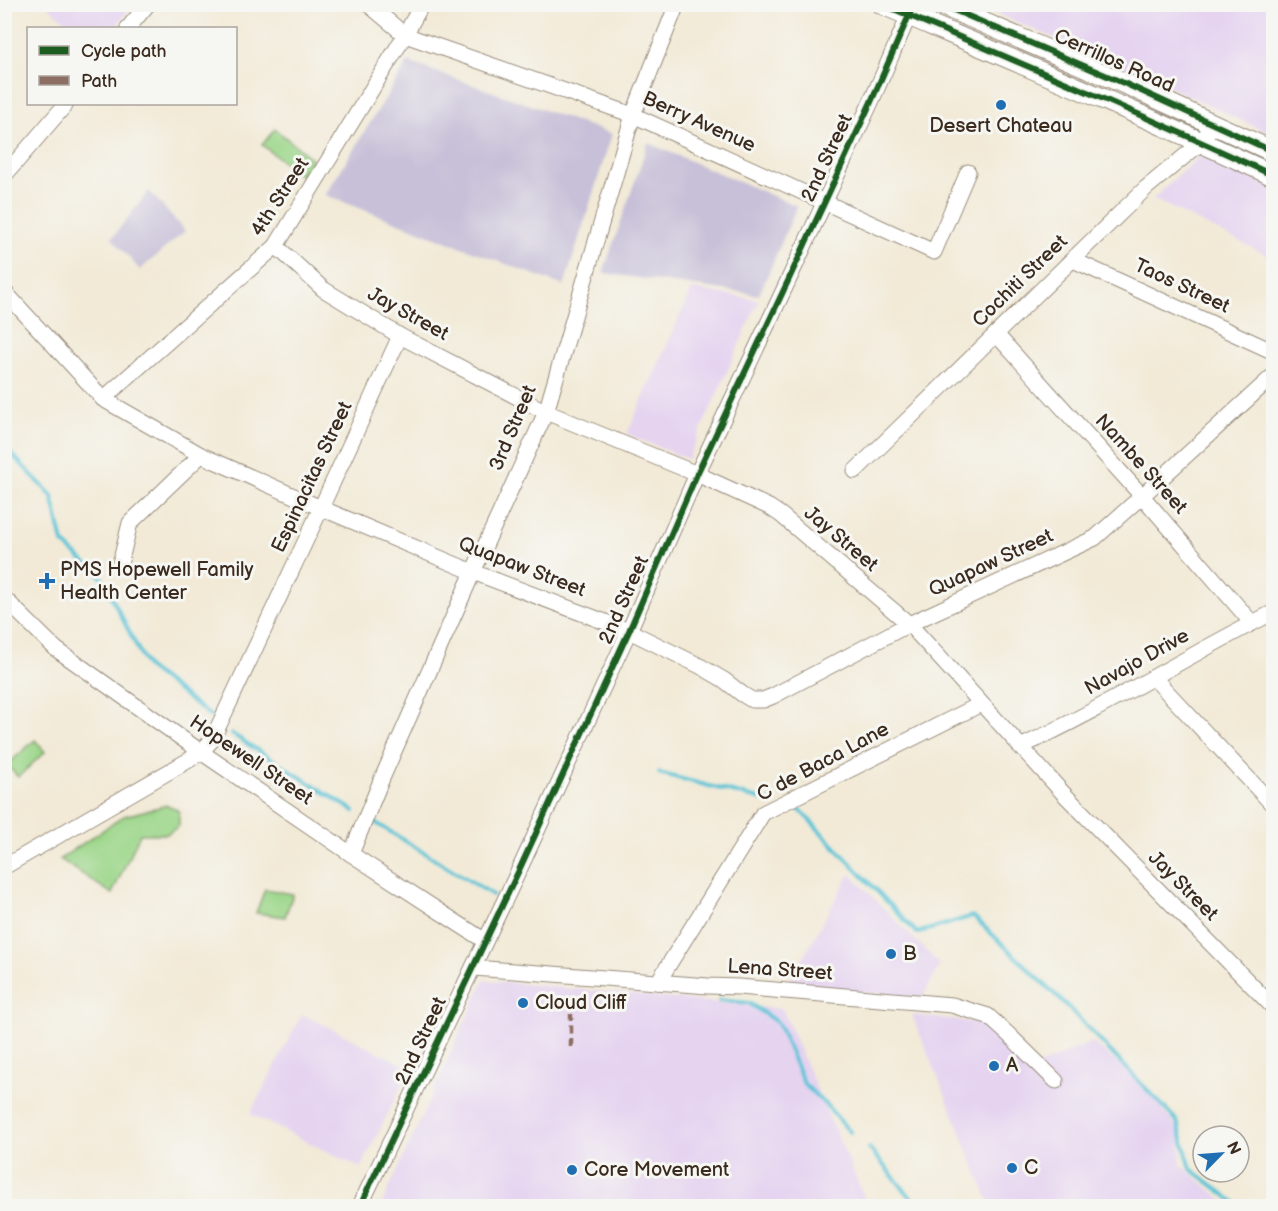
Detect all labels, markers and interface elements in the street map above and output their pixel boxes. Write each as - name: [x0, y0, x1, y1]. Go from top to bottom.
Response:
- street label: Cerrillos Road: [1050, 24, 1178, 98]
- legend: [27, 27, 237, 105]
- text: Cycle path: [81, 41, 167, 62]
- text: Path: [81, 71, 117, 92]
- street label: Berry Avenue: [639, 86, 759, 158]
- marker: Desert Chateau: [994, 98, 1008, 112]
- street label: 2nd Street: [796, 110, 858, 206]
- place label: Desert Chateau: [929, 114, 1073, 138]
- street label: 4th Street: [246, 153, 314, 241]
- street label: Cochiti Street: [968, 230, 1072, 332]
- street label: Taos Street: [1131, 253, 1233, 319]
- street label: Jay Street: [363, 282, 453, 346]
- street label: 3rd Street: [484, 382, 542, 474]
- street label: Espinacitas Street: [266, 398, 358, 556]
- street label: Nambe Street: [1090, 409, 1192, 519]
- street label: Jay Street: [799, 501, 883, 577]
- street label: Quapaw Street: [925, 524, 1057, 602]
- street label: Quapaw Street: [455, 532, 589, 602]
- street label: 2nd Street: [594, 552, 654, 648]
- place label: PMS Hopewell Family Health Center: [60, 558, 254, 605]
- marker: PMS Hopewell Family Health Center: [38, 572, 56, 590]
- street label: Navajo Drive: [1081, 623, 1193, 701]
- street label: Hopewell Street: [185, 710, 317, 810]
- street label: C de Baca Lane: [753, 717, 893, 807]
- street label: Jay Street: [1143, 846, 1223, 926]
- place label: B: [903, 942, 917, 966]
- marker: B: [884, 947, 898, 961]
- street label: Lena Street: [727, 954, 833, 986]
- place label: Cloud Cliff: [535, 991, 627, 1015]
- street label: 2nd Street: [390, 993, 452, 1089]
- marker: Cloud Cliff: [516, 996, 530, 1010]
- place label: A: [1006, 1054, 1019, 1078]
- marker: A: [987, 1059, 1001, 1073]
- north arrow: [1191, 1124, 1251, 1184]
- text: N: [1222, 1139, 1244, 1158]
- place label: C: [1024, 1156, 1038, 1180]
- place label: Core Movement: [584, 1158, 729, 1182]
- marker: C: [1005, 1161, 1019, 1175]
- marker: Core Movement: [565, 1163, 579, 1177]

